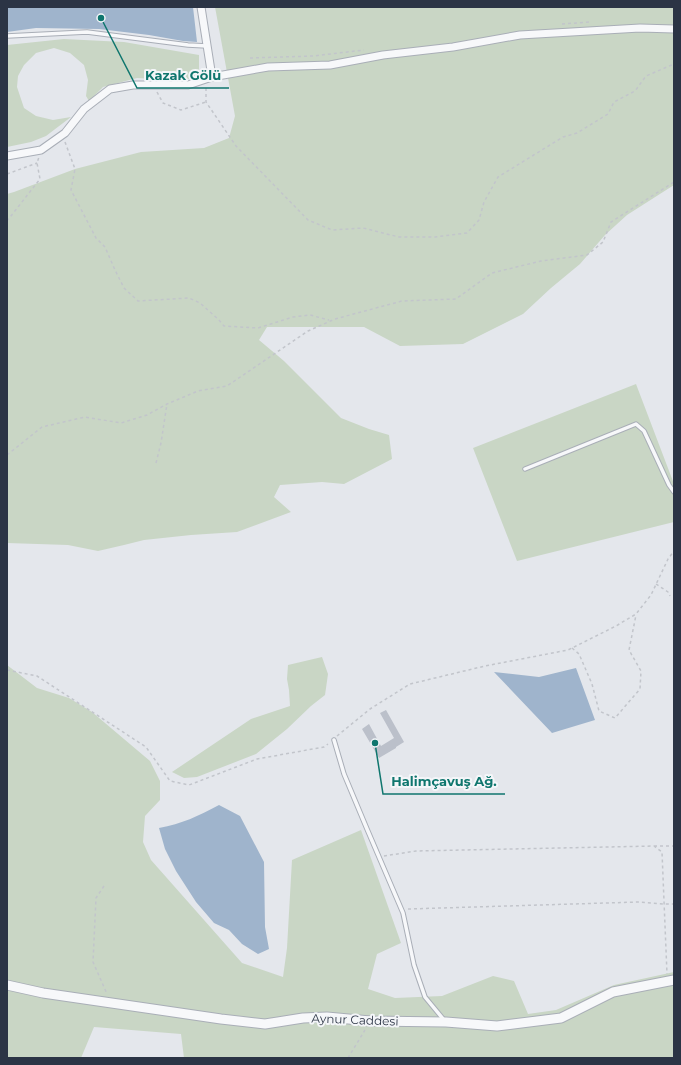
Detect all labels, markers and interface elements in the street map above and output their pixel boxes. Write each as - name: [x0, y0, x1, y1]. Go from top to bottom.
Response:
- callout: Kazak Gölü: [137, 63, 229, 88]
- text: Kazak Gölü: [145, 67, 221, 83]
- callout: Halimçavuş Ağ.: [383, 769, 505, 794]
- text: Halimçavuş Ağ.: [391, 773, 497, 789]
- street label: Aynur Caddesi: [311, 1010, 399, 1029]

